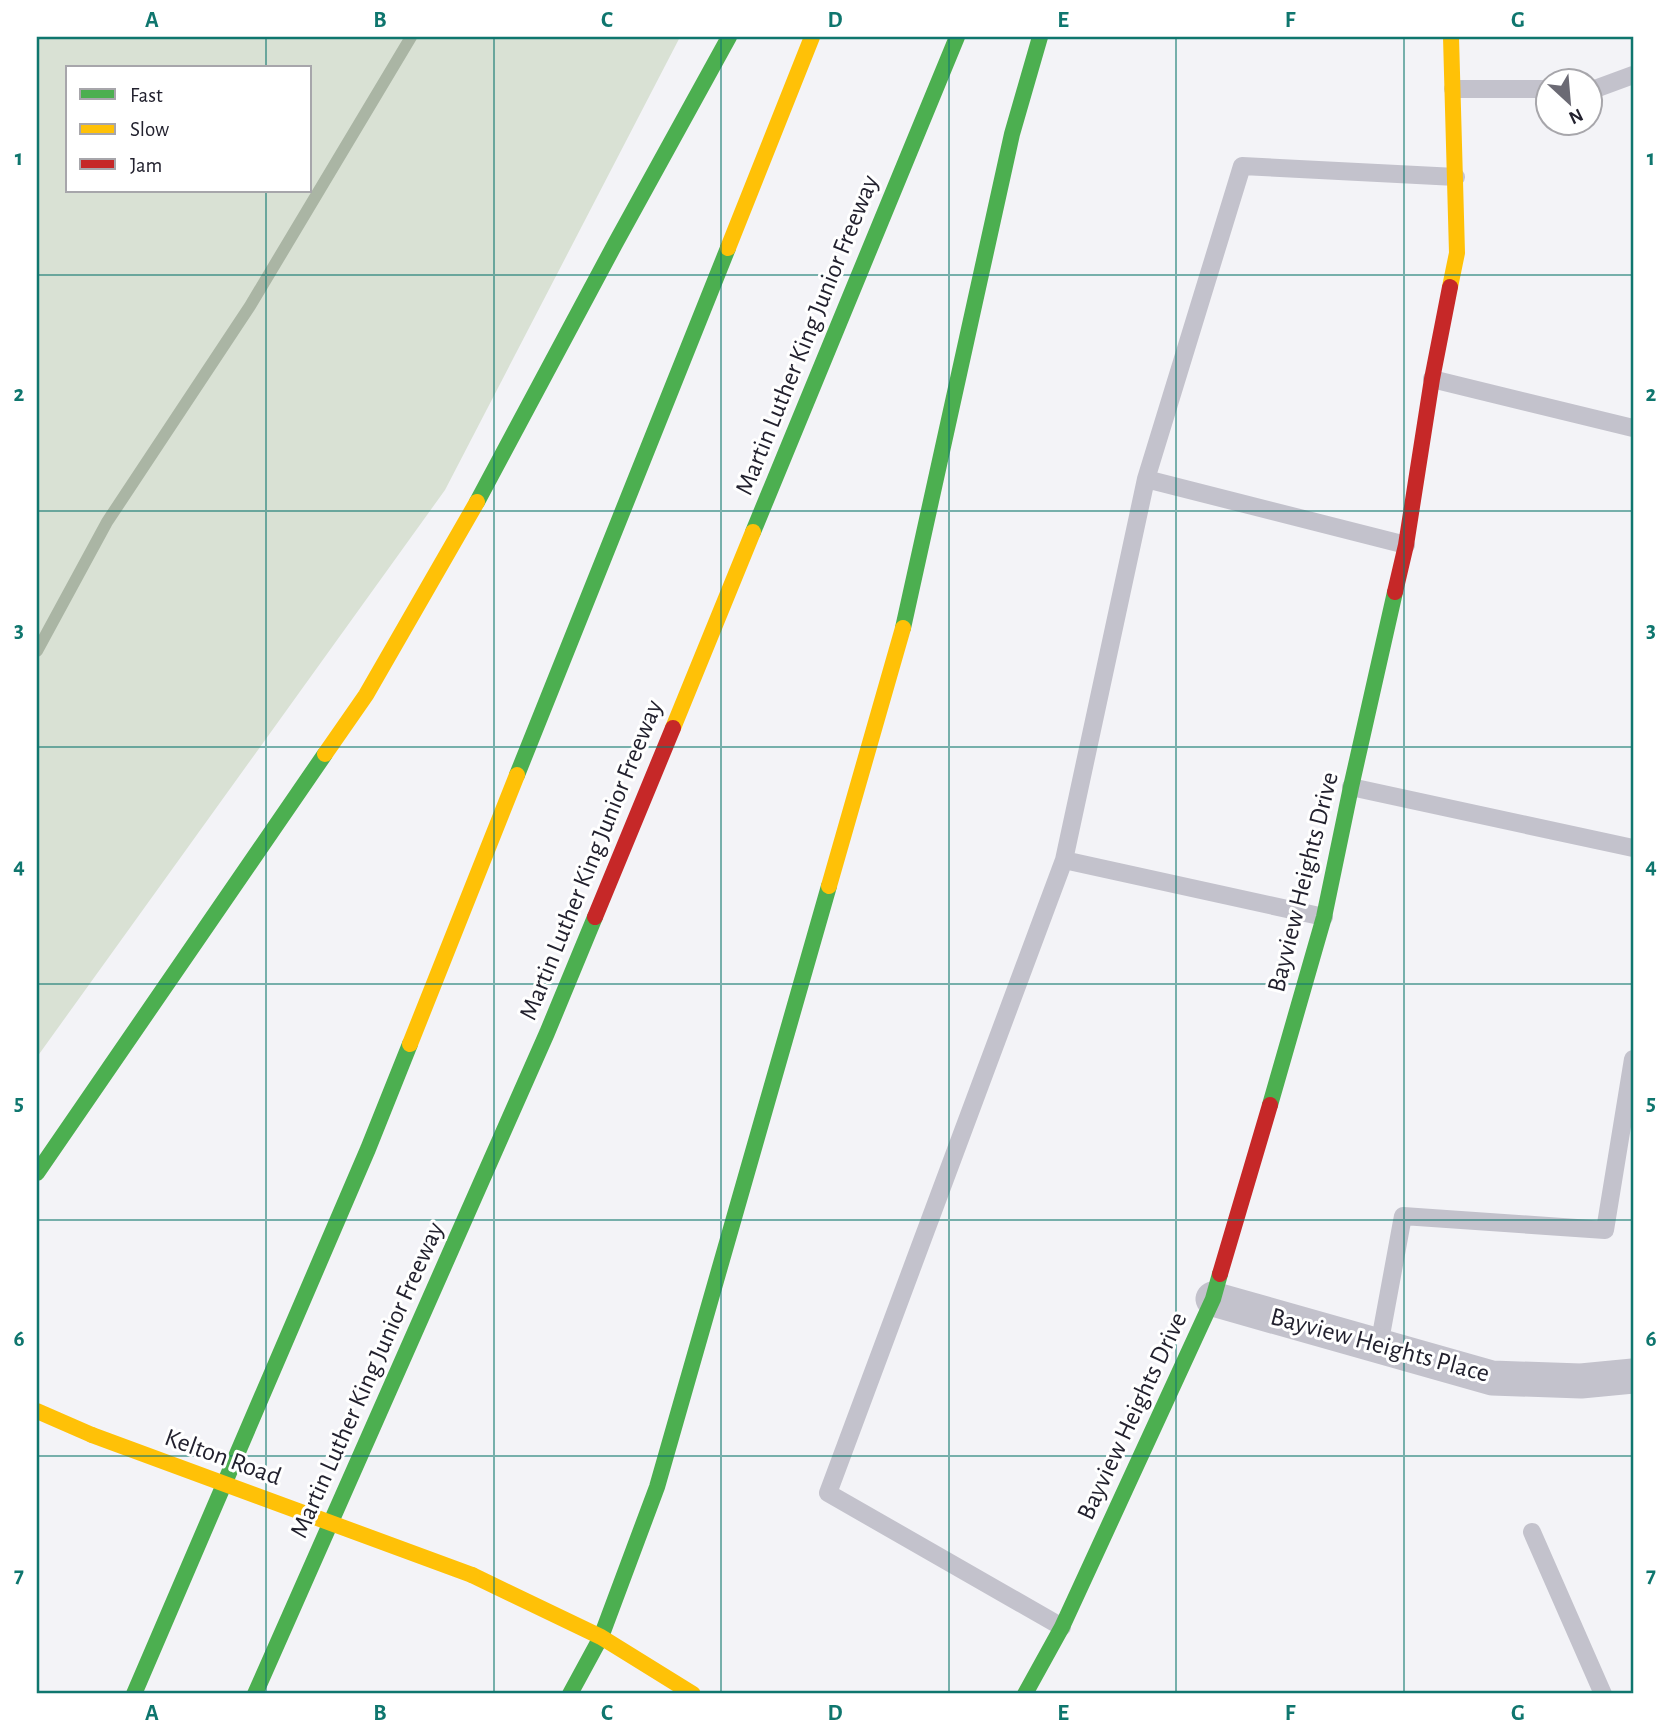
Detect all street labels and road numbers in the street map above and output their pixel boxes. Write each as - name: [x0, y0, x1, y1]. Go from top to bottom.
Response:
- street label: Martin Luther King Junior Freeway: [731, 171, 883, 499]
- street label: Martin Luther King Junior Freeway: [515, 696, 667, 1024]
- street label: Bayview Heights Drive: [1263, 769, 1343, 995]
- street label: Martin Luther King Junior Freeway: [285, 1218, 449, 1542]
- street label: Bayview Heights Place: [1268, 1303, 1492, 1387]
- street label: Bayview Heights Drive: [1072, 1308, 1192, 1524]
- street label: Kelton Road: [161, 1424, 285, 1490]

